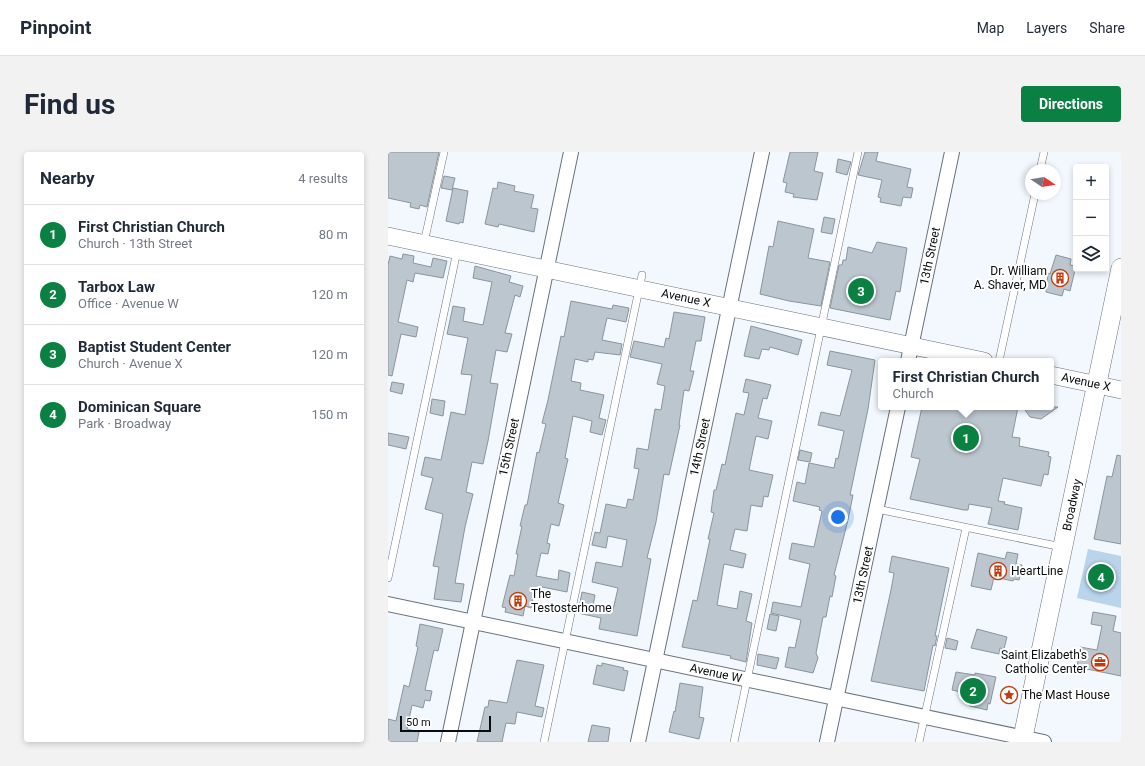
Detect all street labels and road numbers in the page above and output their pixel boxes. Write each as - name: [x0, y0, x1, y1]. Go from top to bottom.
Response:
- street label: 13th Street: [917, 226, 943, 286]
- street label: Avenue X: [660, 286, 712, 310]
- street label: Avenue X: [1060, 370, 1112, 394]
- street label: 15th Street: [496, 417, 522, 477]
- street label: 14th Street: [687, 417, 713, 477]
- street label: Broadway: [1060, 477, 1084, 532]
- street label: 13th Street: [850, 545, 876, 605]
- street label: Avenue W: [689, 661, 744, 685]

